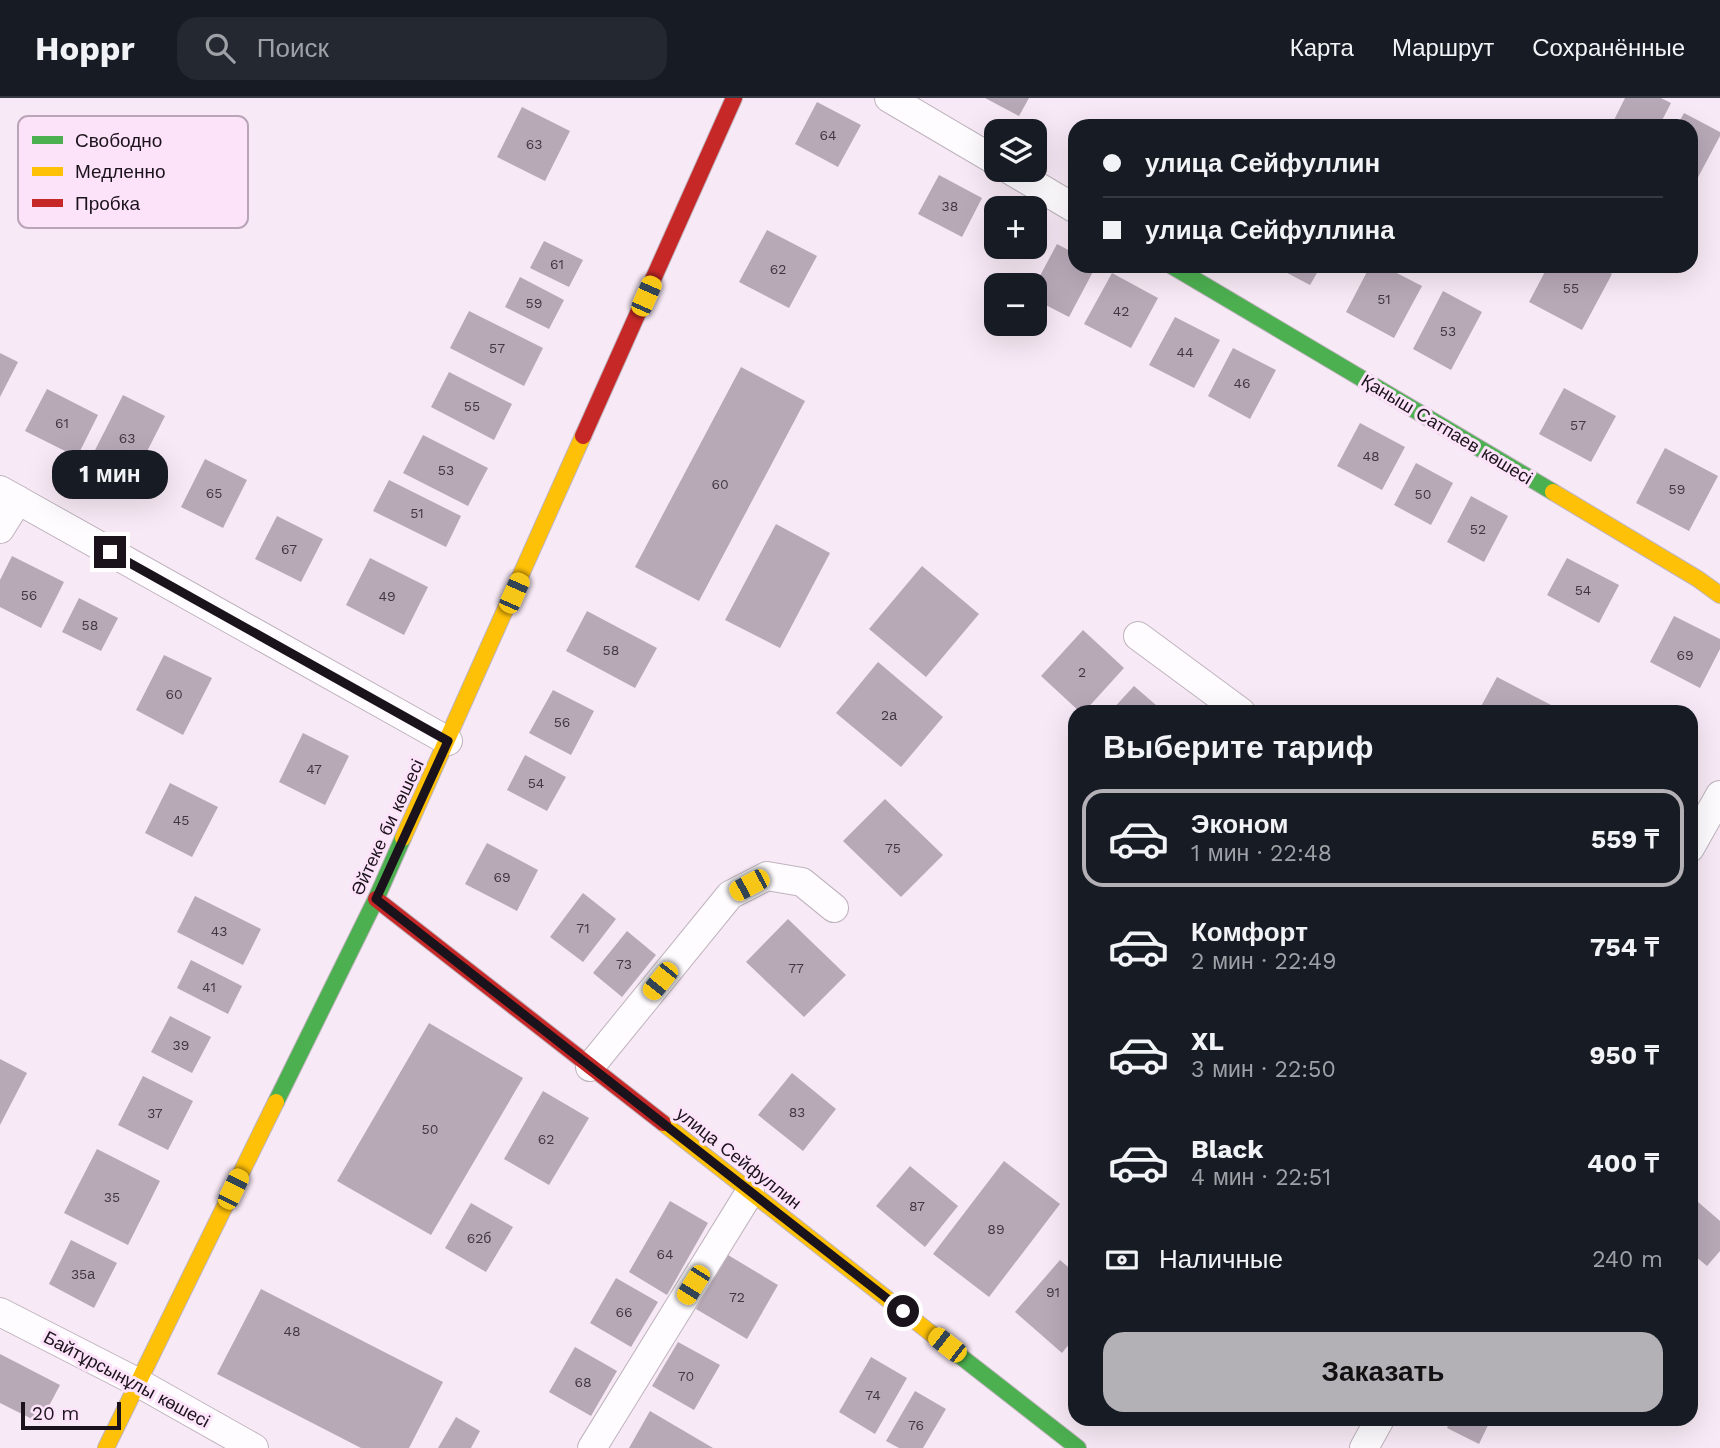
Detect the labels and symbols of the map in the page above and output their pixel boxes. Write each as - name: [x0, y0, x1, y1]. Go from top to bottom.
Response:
- legend: [18, 116, 248, 228]
- house number: 64: [819, 127, 837, 143]
- text: Свободно: [75, 129, 162, 152]
- house number: 63: [526, 136, 542, 152]
- text: Медленно: [75, 160, 165, 183]
- text: Пробка: [75, 192, 140, 215]
- house number: 38: [942, 198, 958, 214]
- house number: 61: [550, 256, 564, 272]
- house number: 62: [770, 261, 786, 277]
- car: [628, 273, 665, 319]
- house number: 55: [1563, 280, 1579, 296]
- house number: 51: [1377, 291, 1391, 307]
- house number: 59: [526, 295, 542, 311]
- house number: 42: [1113, 303, 1129, 319]
- house number: 53: [1440, 323, 1456, 339]
- house number: 57: [489, 340, 505, 356]
- house number: 44: [1176, 344, 1194, 360]
- street label: Қаныш Сатпаев көшесі: [1358, 370, 1536, 488]
- house number: 46: [1233, 375, 1251, 391]
- house number: 55: [464, 398, 480, 414]
- house number: 61: [55, 415, 69, 431]
- house number: 57: [1570, 417, 1586, 433]
- house number: 63: [119, 430, 135, 446]
- house number: 48: [1362, 448, 1380, 464]
- callout: 1 мин: [52, 450, 168, 500]
- house number: 53: [438, 462, 454, 478]
- house number: 60: [711, 476, 729, 492]
- house number: 59: [1669, 481, 1685, 497]
- house number: 65: [206, 485, 222, 501]
- house number: 50: [1415, 486, 1431, 502]
- house number: 51: [410, 505, 424, 521]
- house number: 52: [1470, 521, 1486, 537]
- route end: [94, 536, 126, 568]
- house number: 67: [281, 541, 297, 557]
- car: [496, 570, 533, 616]
- house number: 54: [1575, 582, 1591, 598]
- house number: 56: [21, 587, 37, 603]
- house number: 49: [378, 588, 396, 604]
- house number: 58: [82, 617, 98, 633]
- house number: 58: [603, 642, 619, 658]
- house number: 69: [1676, 647, 1694, 663]
- house number: 2: [1078, 664, 1086, 680]
- house number: 60: [165, 686, 183, 702]
- house number: 2а: [881, 707, 897, 723]
- house number: 56: [554, 714, 570, 730]
- street label: Әйтеке би көшесі: [346, 756, 428, 898]
- house number: 47: [306, 761, 322, 777]
- house number: 54: [528, 775, 544, 791]
- house number: 45: [173, 812, 189, 828]
- house number: 75: [885, 840, 901, 856]
- car: [726, 866, 773, 904]
- house number: 69: [493, 869, 511, 885]
- house number: 71: [576, 920, 590, 936]
- house number: 43: [211, 923, 227, 939]
- house number: 73: [616, 956, 632, 972]
- car: [639, 958, 682, 1004]
- house number: 77: [788, 960, 804, 976]
- house number: 41: [202, 979, 216, 995]
- house number: 39: [173, 1037, 189, 1053]
- street label: улица Сейфуллин: [672, 1103, 806, 1213]
- house number: 83: [789, 1104, 805, 1120]
- house number: 37: [147, 1105, 163, 1121]
- house number: 50: [422, 1121, 438, 1137]
- house number: 62: [538, 1131, 554, 1147]
- car: [215, 1166, 252, 1212]
- house number: 35: [104, 1189, 120, 1205]
- house number: 87: [909, 1198, 925, 1214]
- house number: 89: [987, 1221, 1005, 1237]
- house number: 62б: [467, 1230, 491, 1246]
- house number: 64: [656, 1246, 674, 1262]
- car: [673, 1262, 714, 1308]
- house number: 35а: [71, 1266, 95, 1282]
- house number: 91: [1046, 1284, 1060, 1300]
- house number: 72: [729, 1289, 745, 1305]
- route start: [887, 1295, 919, 1327]
- house number: 66: [615, 1304, 633, 1320]
- house number: 48: [283, 1323, 301, 1339]
- car: [924, 1324, 971, 1366]
- street label: Байтұрсынұлы көшесі: [40, 1326, 214, 1432]
- house number: 70: [678, 1368, 694, 1384]
- house number: 68: [574, 1374, 592, 1390]
- house number: 74: [865, 1387, 881, 1403]
- scale bar: [21, 1399, 121, 1431]
- house number: 76: [908, 1417, 924, 1433]

